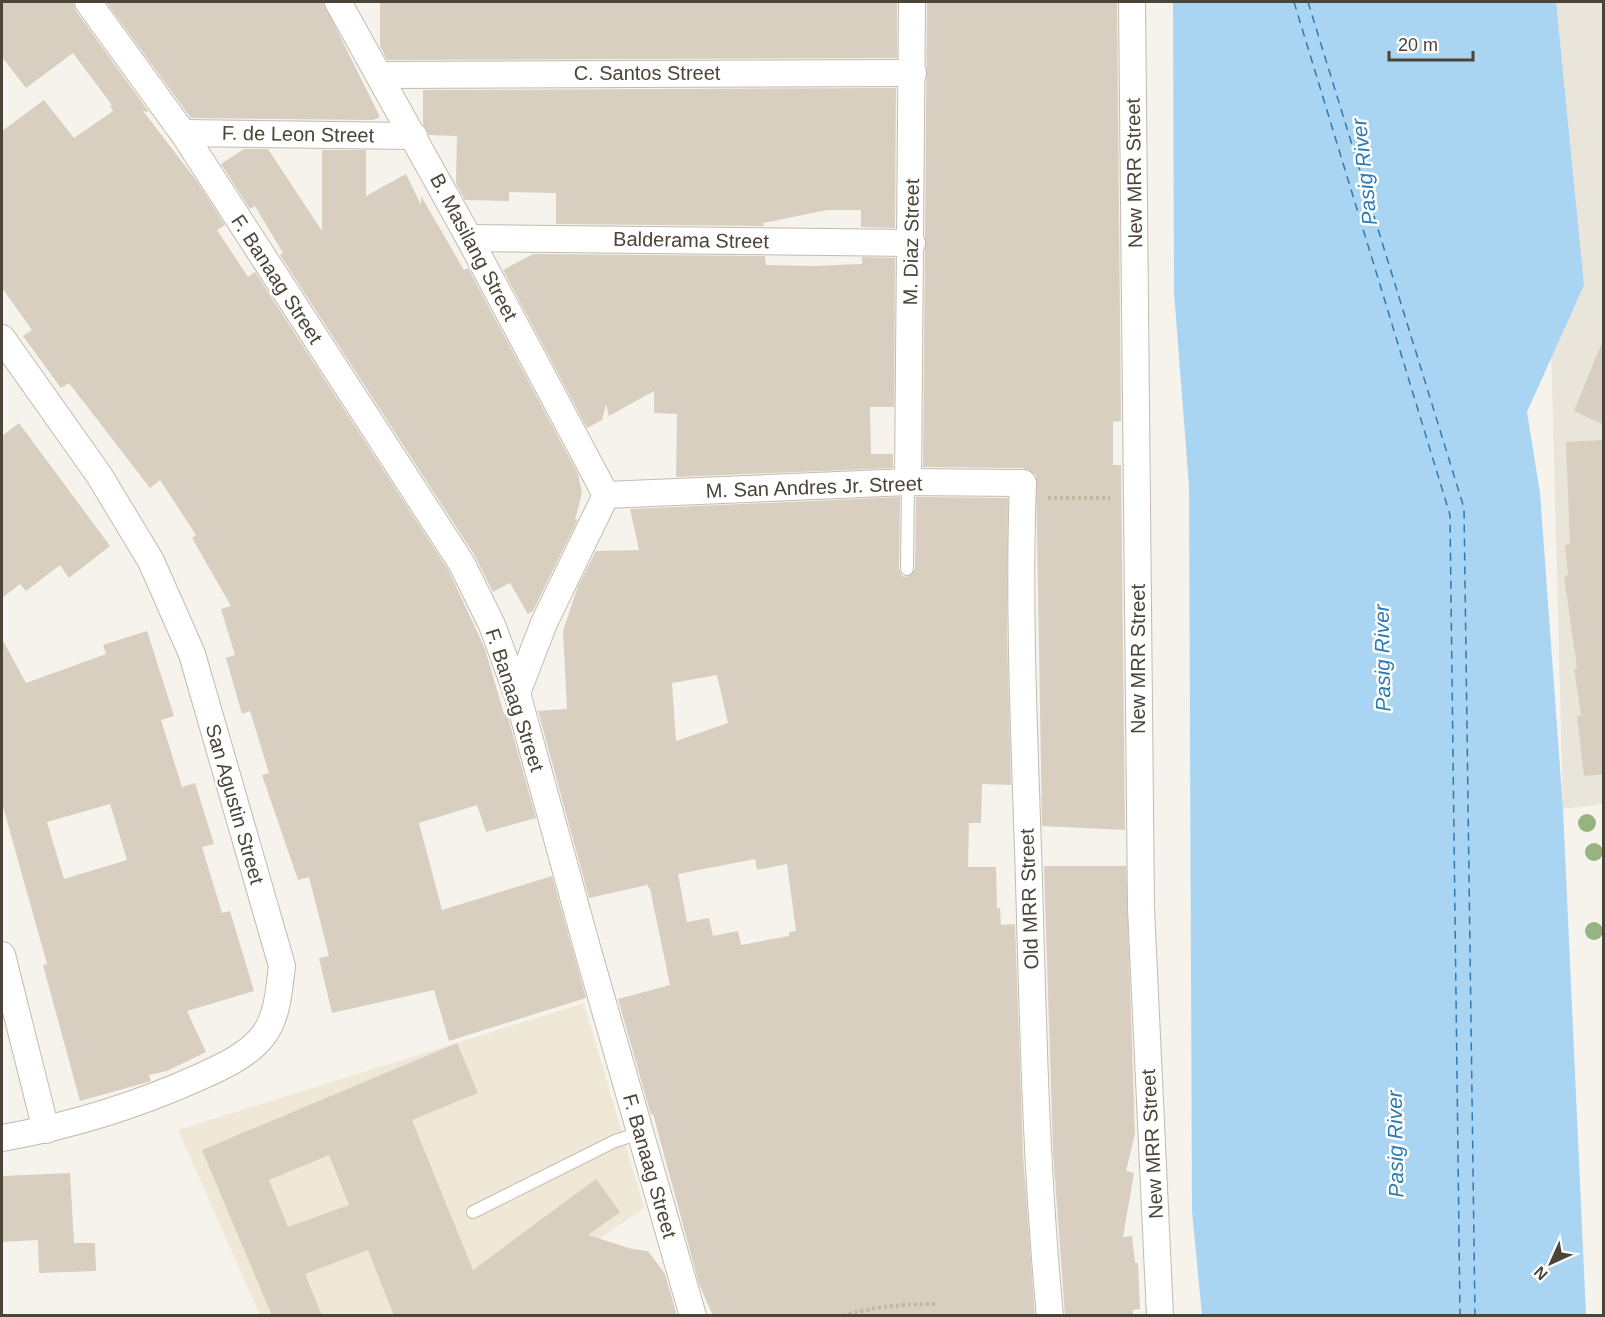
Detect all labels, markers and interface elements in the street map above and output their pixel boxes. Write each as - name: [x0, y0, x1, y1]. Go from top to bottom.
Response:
- scale bar: [1389, 24, 1473, 62]
- text: 20 m: [1398, 35, 1438, 55]
- street label: C. Santos Street: [574, 62, 721, 84]
- street label: New MRR Street: [1122, 97, 1146, 248]
- water label: Pasig River: [1347, 116, 1381, 227]
- street label: F. de Leon Street: [222, 122, 375, 146]
- street label: B. Masilang Street: [426, 170, 522, 325]
- street label: M. Diaz Street: [899, 178, 923, 306]
- street label: F. Banaag Street: [227, 211, 327, 348]
- street label: Balderama Street: [613, 228, 769, 252]
- street label: M. San Andres Jr. Street: [705, 472, 923, 502]
- street label: New MRR Street: [1127, 584, 1149, 734]
- water label: Pasig River: [1370, 603, 1394, 712]
- street label: F. Banaag Street: [482, 626, 549, 775]
- street label: San Agustin Street: [202, 721, 269, 887]
- street label: Old MRR Street: [1016, 828, 1042, 970]
- street label: New MRR Street: [1137, 1068, 1167, 1219]
- water label: Pasig River: [1383, 1089, 1407, 1198]
- street label: F. Banaag Street: [619, 1091, 681, 1241]
- north arrow: [1521, 1233, 1581, 1293]
- text: N: [1531, 1263, 1551, 1283]

